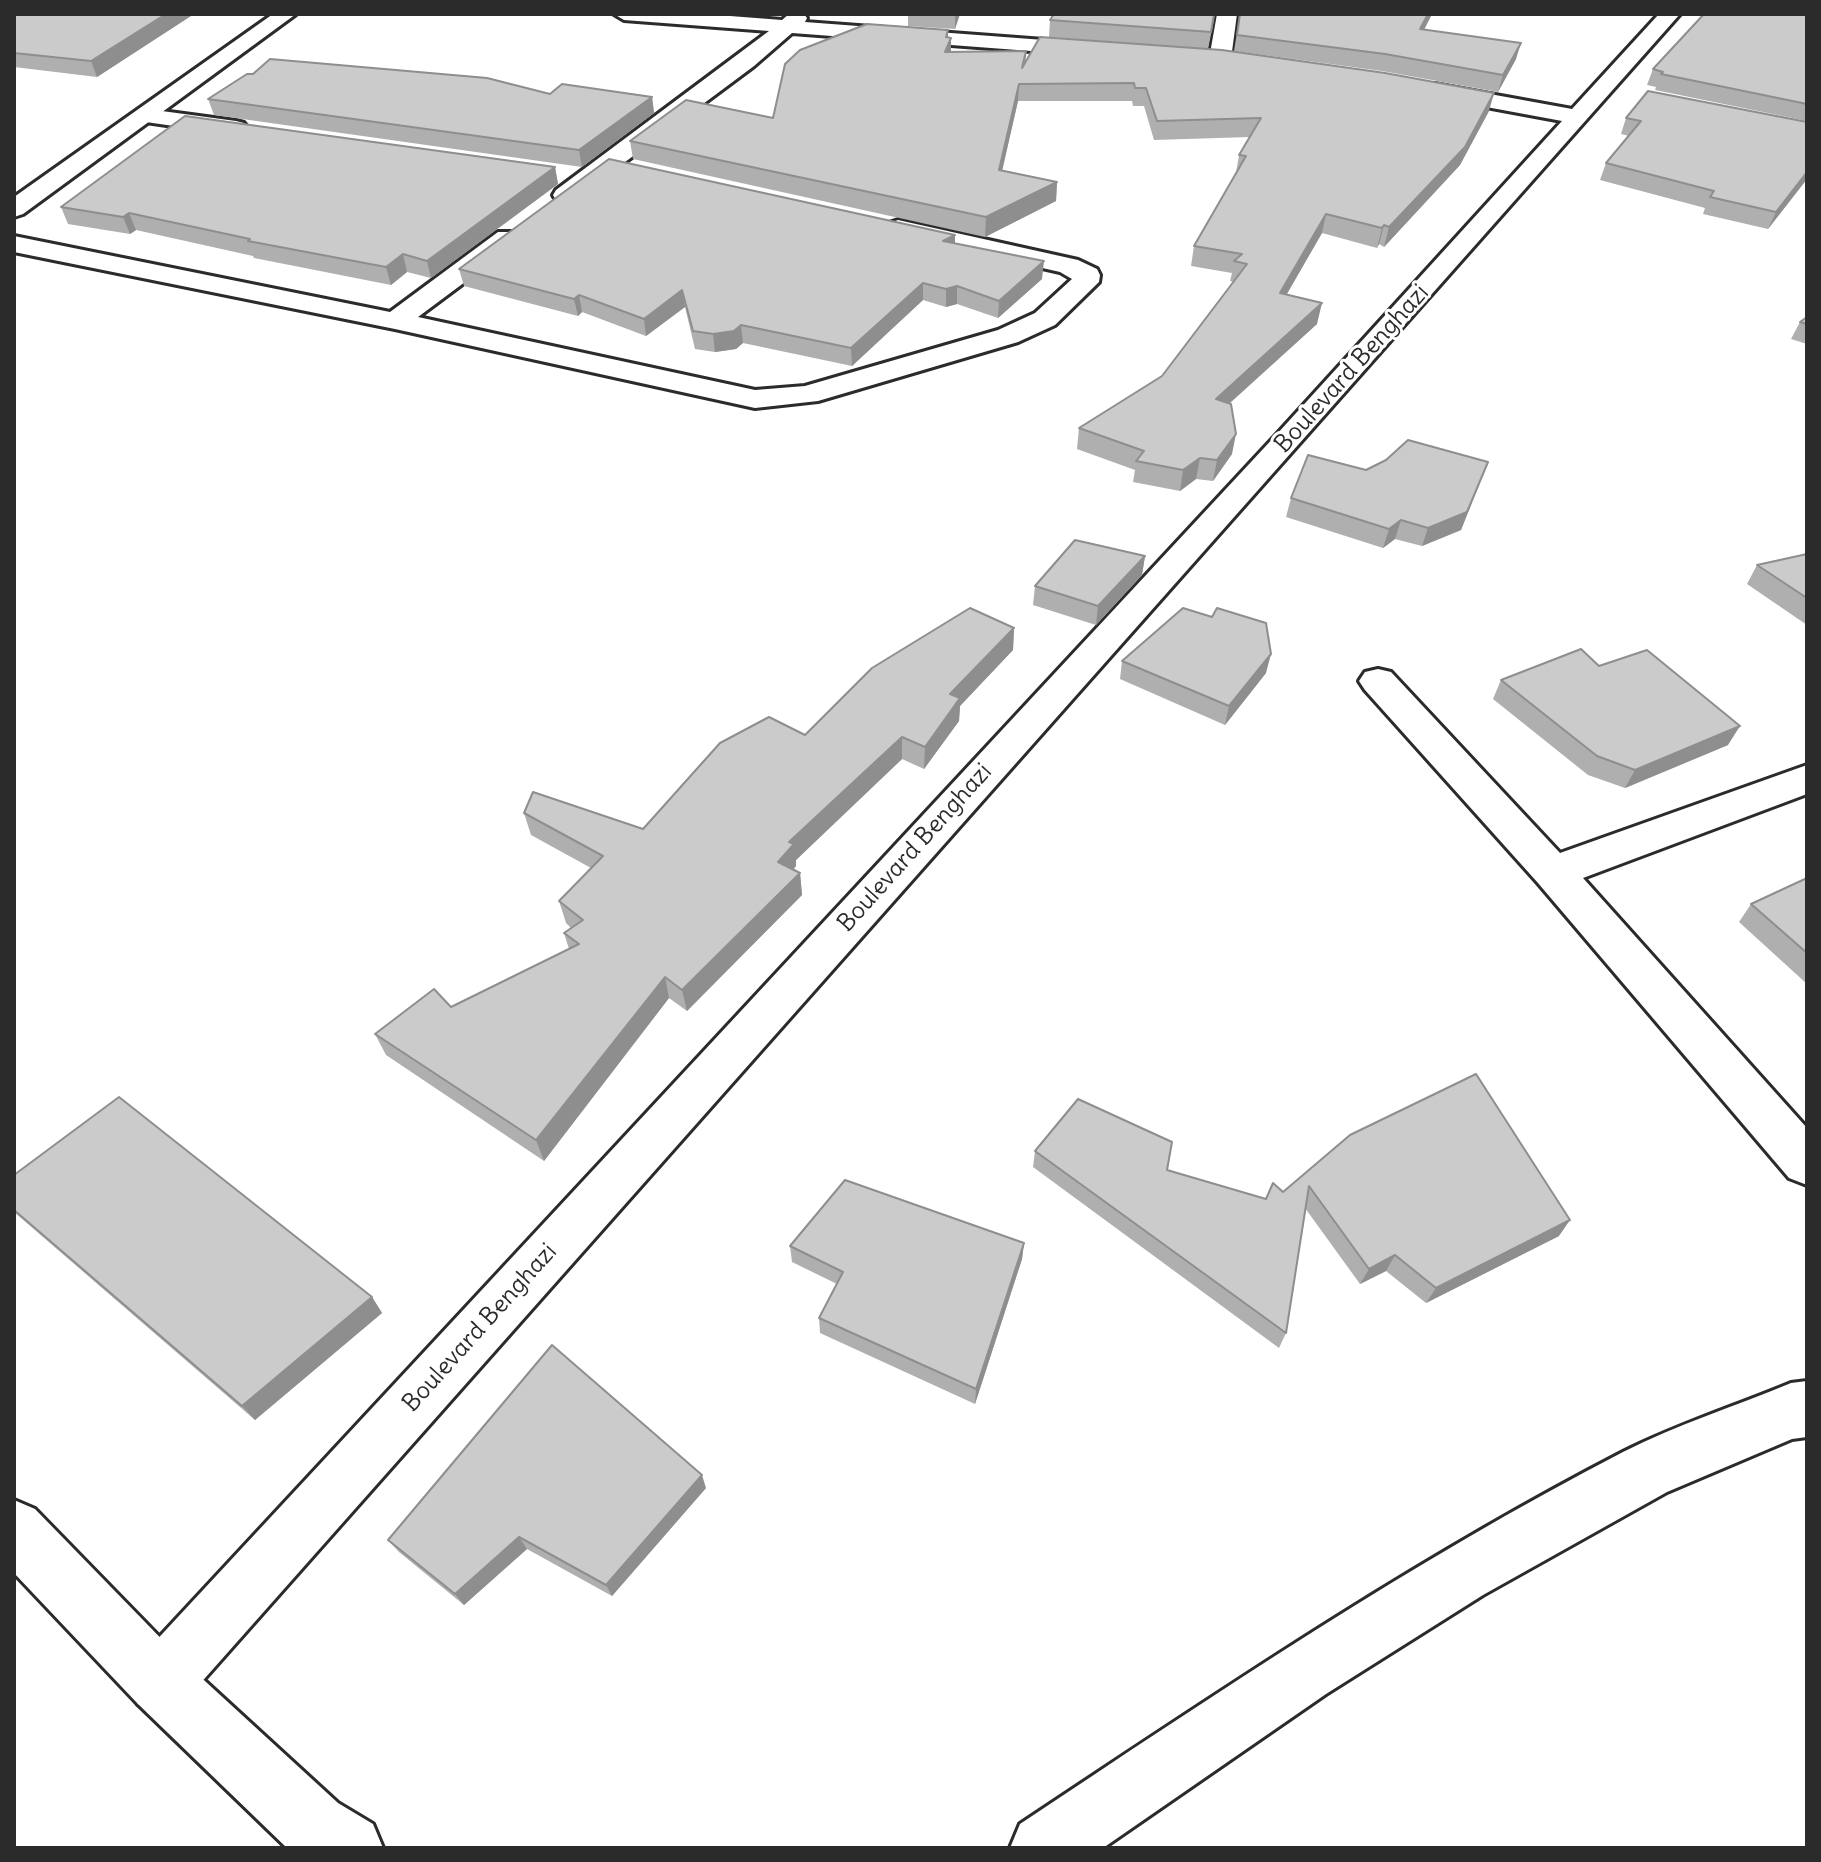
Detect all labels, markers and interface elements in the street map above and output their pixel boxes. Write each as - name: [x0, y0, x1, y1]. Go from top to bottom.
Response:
- street label: Boulevard Benghazi: [1269, 279, 1435, 459]
- street label: Boulevard Benghazi: [832, 758, 998, 938]
- street label: Boulevard Benghazi: [397, 1238, 563, 1418]

